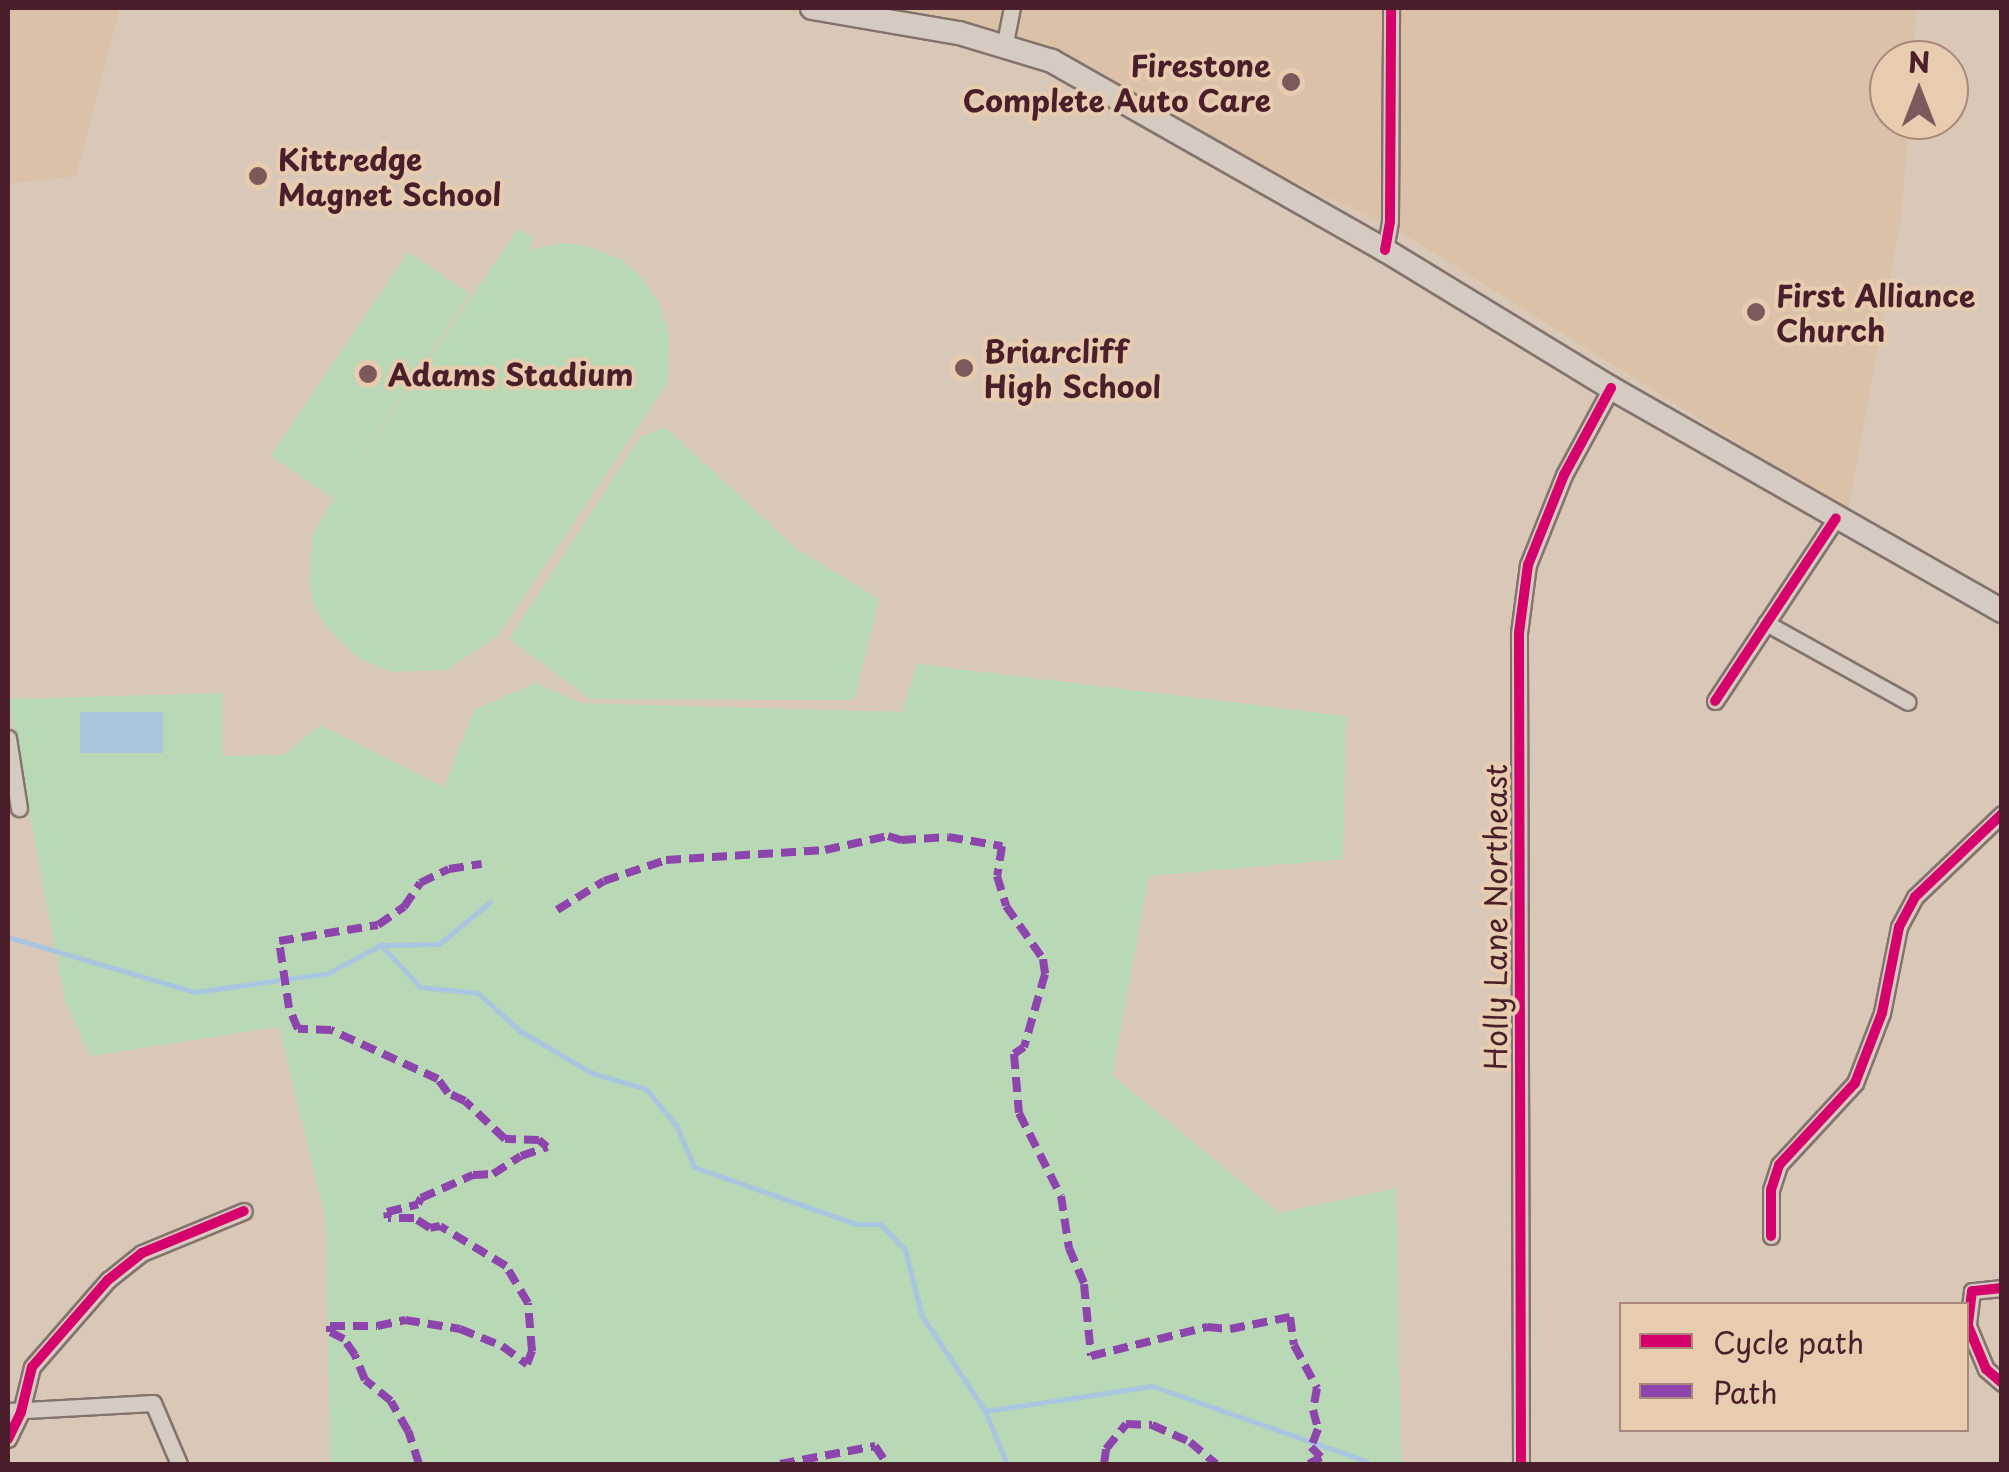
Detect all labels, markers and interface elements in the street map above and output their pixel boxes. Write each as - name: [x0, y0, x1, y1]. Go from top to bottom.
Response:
- north arrow: [1869, 40, 1969, 140]
- text: N: [1908, 40, 1930, 83]
- place label: Firestone Complete Auto Care: [962, 47, 1271, 118]
- marker: Firestone Complete Auto Care: [1280, 71, 1302, 93]
- place label: Kittredge Magnet School: [278, 141, 503, 212]
- marker: Kittredge Magnet School: [247, 165, 269, 187]
- place label: First Alliance Church: [1776, 277, 1975, 348]
- marker: First Alliance Church: [1745, 301, 1767, 323]
- place label: Briarcliff High School: [984, 333, 1162, 404]
- place label: Adams Stadium: [388, 356, 633, 392]
- marker: Briarcliff High School: [953, 357, 975, 379]
- marker: Adams Stadium: [357, 363, 379, 385]
- street label: Holly Lane Northeast: [1477, 763, 1513, 1071]
- legend: [1619, 1302, 1969, 1432]
- text: Cycle path: [1713, 1319, 1864, 1364]
- text: Path: [1713, 1369, 1778, 1414]

